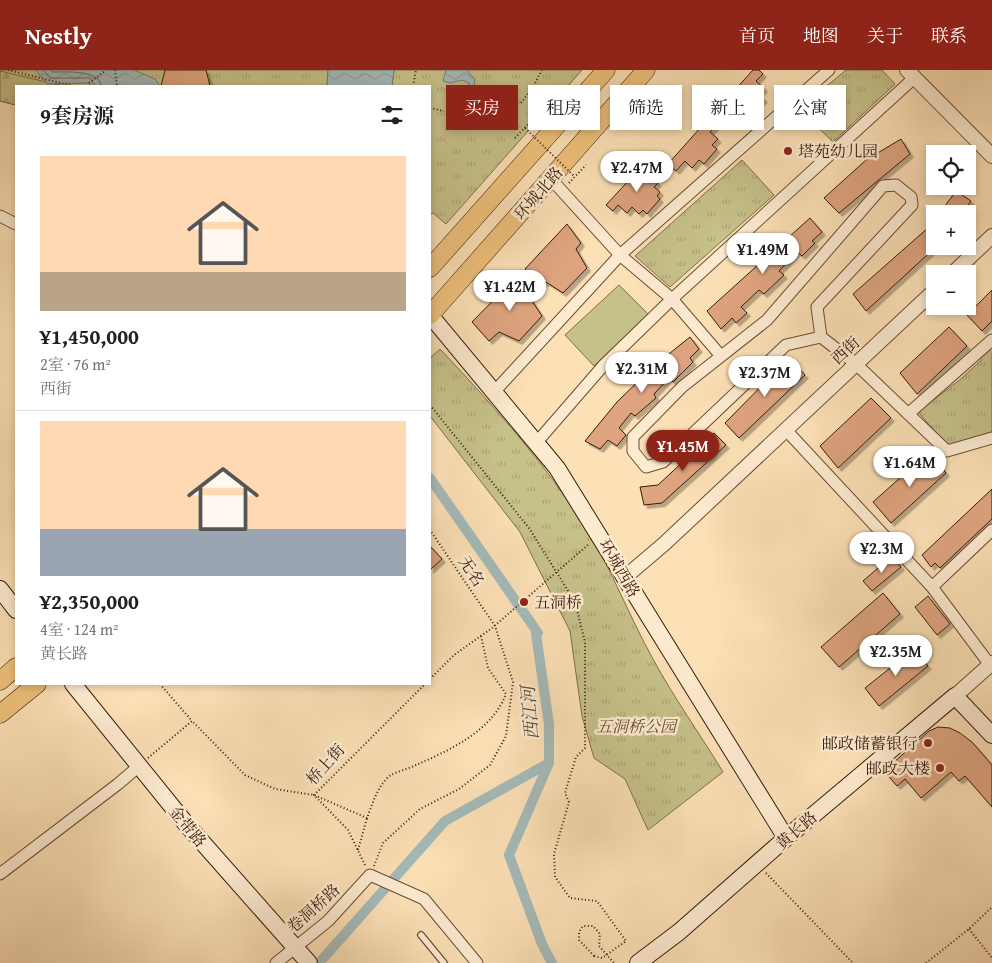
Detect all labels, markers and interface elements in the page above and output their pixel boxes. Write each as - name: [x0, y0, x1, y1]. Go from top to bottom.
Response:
- text: Nestly: [25, 18, 92, 53]
- text: 首页: [739, 22, 775, 49]
- text: 地图: [803, 22, 839, 49]
- text: 关于: [867, 22, 903, 49]
- text: 联系: [931, 22, 967, 49]
- chip: 买房: [446, 85, 518, 130]
- chip: 租房: [528, 85, 600, 130]
- chip: 筛选: [610, 85, 682, 130]
- chip: 新上: [692, 85, 764, 130]
- chip: 公寓: [774, 85, 846, 130]
- text: 9套房源: [40, 100, 114, 131]
- icon: filters: [378, 101, 406, 129]
- place label: 塔苑幼儿园: [798, 139, 878, 163]
- marker: 塔苑幼儿园: [782, 145, 794, 157]
- map controls: [926, 145, 976, 315]
- button: locate: [926, 145, 976, 195]
- pin: ¥2.47M: [596, 150, 678, 193]
- text: ¥2.47M: [611, 155, 663, 179]
- street label: 环城北路: [508, 161, 568, 225]
- icon: home: [178, 188, 268, 278]
- button: +: [926, 205, 976, 255]
- pin: ¥1.49M: [722, 232, 804, 275]
- text: ¥1.49M: [737, 237, 789, 261]
- button: −: [926, 265, 976, 315]
- pin: ¥1.42M: [469, 270, 551, 312]
- text: ¥1.42M: [484, 274, 536, 298]
- text: ¥1,450,000: [40, 321, 139, 352]
- street label: 西街: [825, 330, 865, 370]
- text: 2室 · 76 m²: [40, 352, 111, 376]
- pin: ¥2.31M: [601, 352, 683, 394]
- text: ¥2.31M: [616, 356, 668, 380]
- pin: ¥2.37M: [724, 356, 806, 398]
- text: ¥2.37M: [739, 360, 791, 384]
- text: 西街: [40, 376, 72, 400]
- pin: ¥1.45M: [642, 430, 724, 472]
- text: ¥1.45M: [657, 434, 709, 458]
- pin: ¥1.64M: [869, 446, 951, 488]
- text: ¥1.64M: [884, 450, 936, 474]
- icon: home: [178, 454, 268, 544]
- pin: ¥2.3M: [847, 532, 917, 574]
- street label: 环城西路: [594, 534, 646, 602]
- text: ¥2.3M: [860, 536, 904, 560]
- street label: 无名: [453, 551, 491, 591]
- text: ¥2,350,000: [40, 586, 139, 617]
- place label: 五洞桥: [534, 590, 582, 614]
- marker: 五洞桥: [518, 596, 530, 608]
- text: 4室 · 124 m²: [40, 617, 119, 641]
- pin: ¥2.35M: [855, 634, 937, 677]
- text: ¥2.35M: [870, 639, 922, 663]
- text: 黄长路: [40, 641, 88, 665]
- water label: 西江河: [513, 682, 545, 741]
- park label: 五洞桥公园: [596, 714, 679, 738]
- place label: 邮政储蓄银行: [822, 731, 918, 755]
- marker: 邮政储蓄银行: [922, 737, 934, 749]
- street label: 桥上街: [300, 738, 350, 790]
- place label: 邮政大楼: [866, 756, 930, 780]
- marker: 邮政大楼: [934, 762, 946, 774]
- street label: 金带路: [163, 800, 213, 852]
- street label: 黄长路: [770, 805, 822, 855]
- street label: 卷洞桥路: [281, 878, 345, 938]

